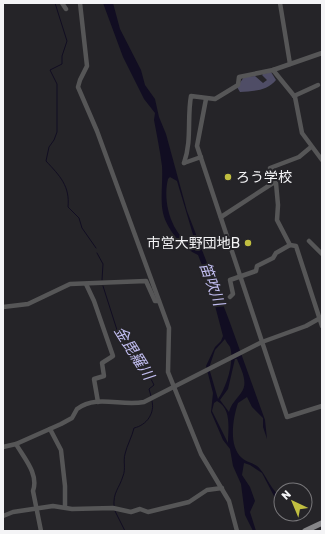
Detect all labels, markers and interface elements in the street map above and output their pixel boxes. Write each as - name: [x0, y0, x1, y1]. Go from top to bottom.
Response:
- place label: ろう学校: [236, 169, 292, 186]
- marker: ろう学校: [223, 172, 233, 182]
- place label: 市営大野団地B: [147, 235, 240, 252]
- marker: 市営大野団地B: [243, 238, 253, 248]
- water label: 笛吹川: [196, 260, 229, 310]
- water label: 金毘羅川: [110, 323, 159, 385]
- north arrow: [273, 482, 313, 522]
- text: N: [279, 488, 294, 503]

